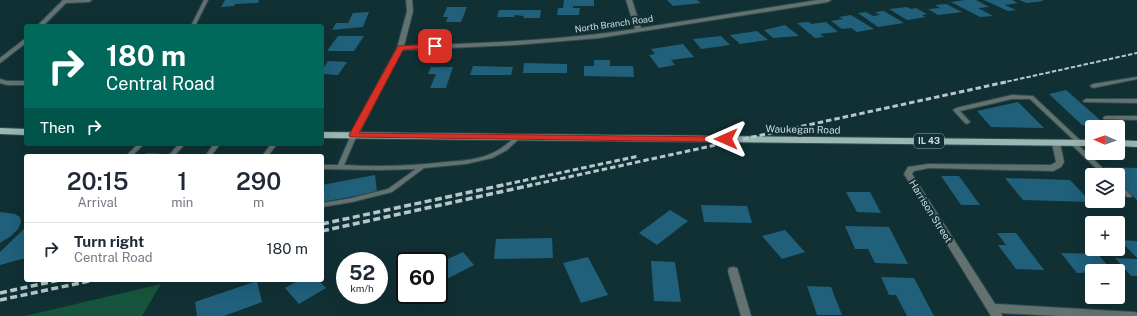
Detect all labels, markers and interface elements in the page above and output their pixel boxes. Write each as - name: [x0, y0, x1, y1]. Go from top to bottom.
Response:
- street label: North Branch Road: [574, 13, 654, 34]
- pin: [418, 29, 452, 63]
- icon: arrive: [424, 35, 446, 57]
- text: 180 m: [106, 39, 186, 72]
- icon: right: [40, 40, 92, 92]
- text: Central Road: [106, 73, 215, 94]
- icon: right: [83, 116, 105, 138]
- position arrow: [705, 118, 747, 160]
- text: Then: [40, 119, 75, 136]
- north arrow: [1085, 120, 1125, 160]
- map controls: [1085, 120, 1125, 304]
- street label: Waukegan Road: [765, 122, 841, 136]
- road number: IL 43: [914, 134, 944, 148]
- text: 20:15: [67, 167, 129, 195]
- text: 1: [177, 167, 187, 195]
- text: 290: [236, 167, 281, 195]
- button: layers: [1085, 168, 1125, 208]
- street label: Harrison Street: [907, 177, 955, 245]
- text: Arrival: [78, 195, 118, 210]
- text: min: [171, 195, 193, 210]
- text: m: [253, 195, 264, 210]
- button: +: [1085, 216, 1125, 256]
- text: Turn right: [74, 233, 144, 250]
- icon: right: [40, 238, 62, 260]
- text: 180 m: [266, 240, 308, 257]
- text: Central Road: [74, 250, 153, 265]
- speed limit sign: 60: [396, 252, 448, 304]
- text: 52: [349, 261, 375, 285]
- button: −: [1085, 264, 1125, 304]
- text: km/h: [350, 282, 374, 294]

